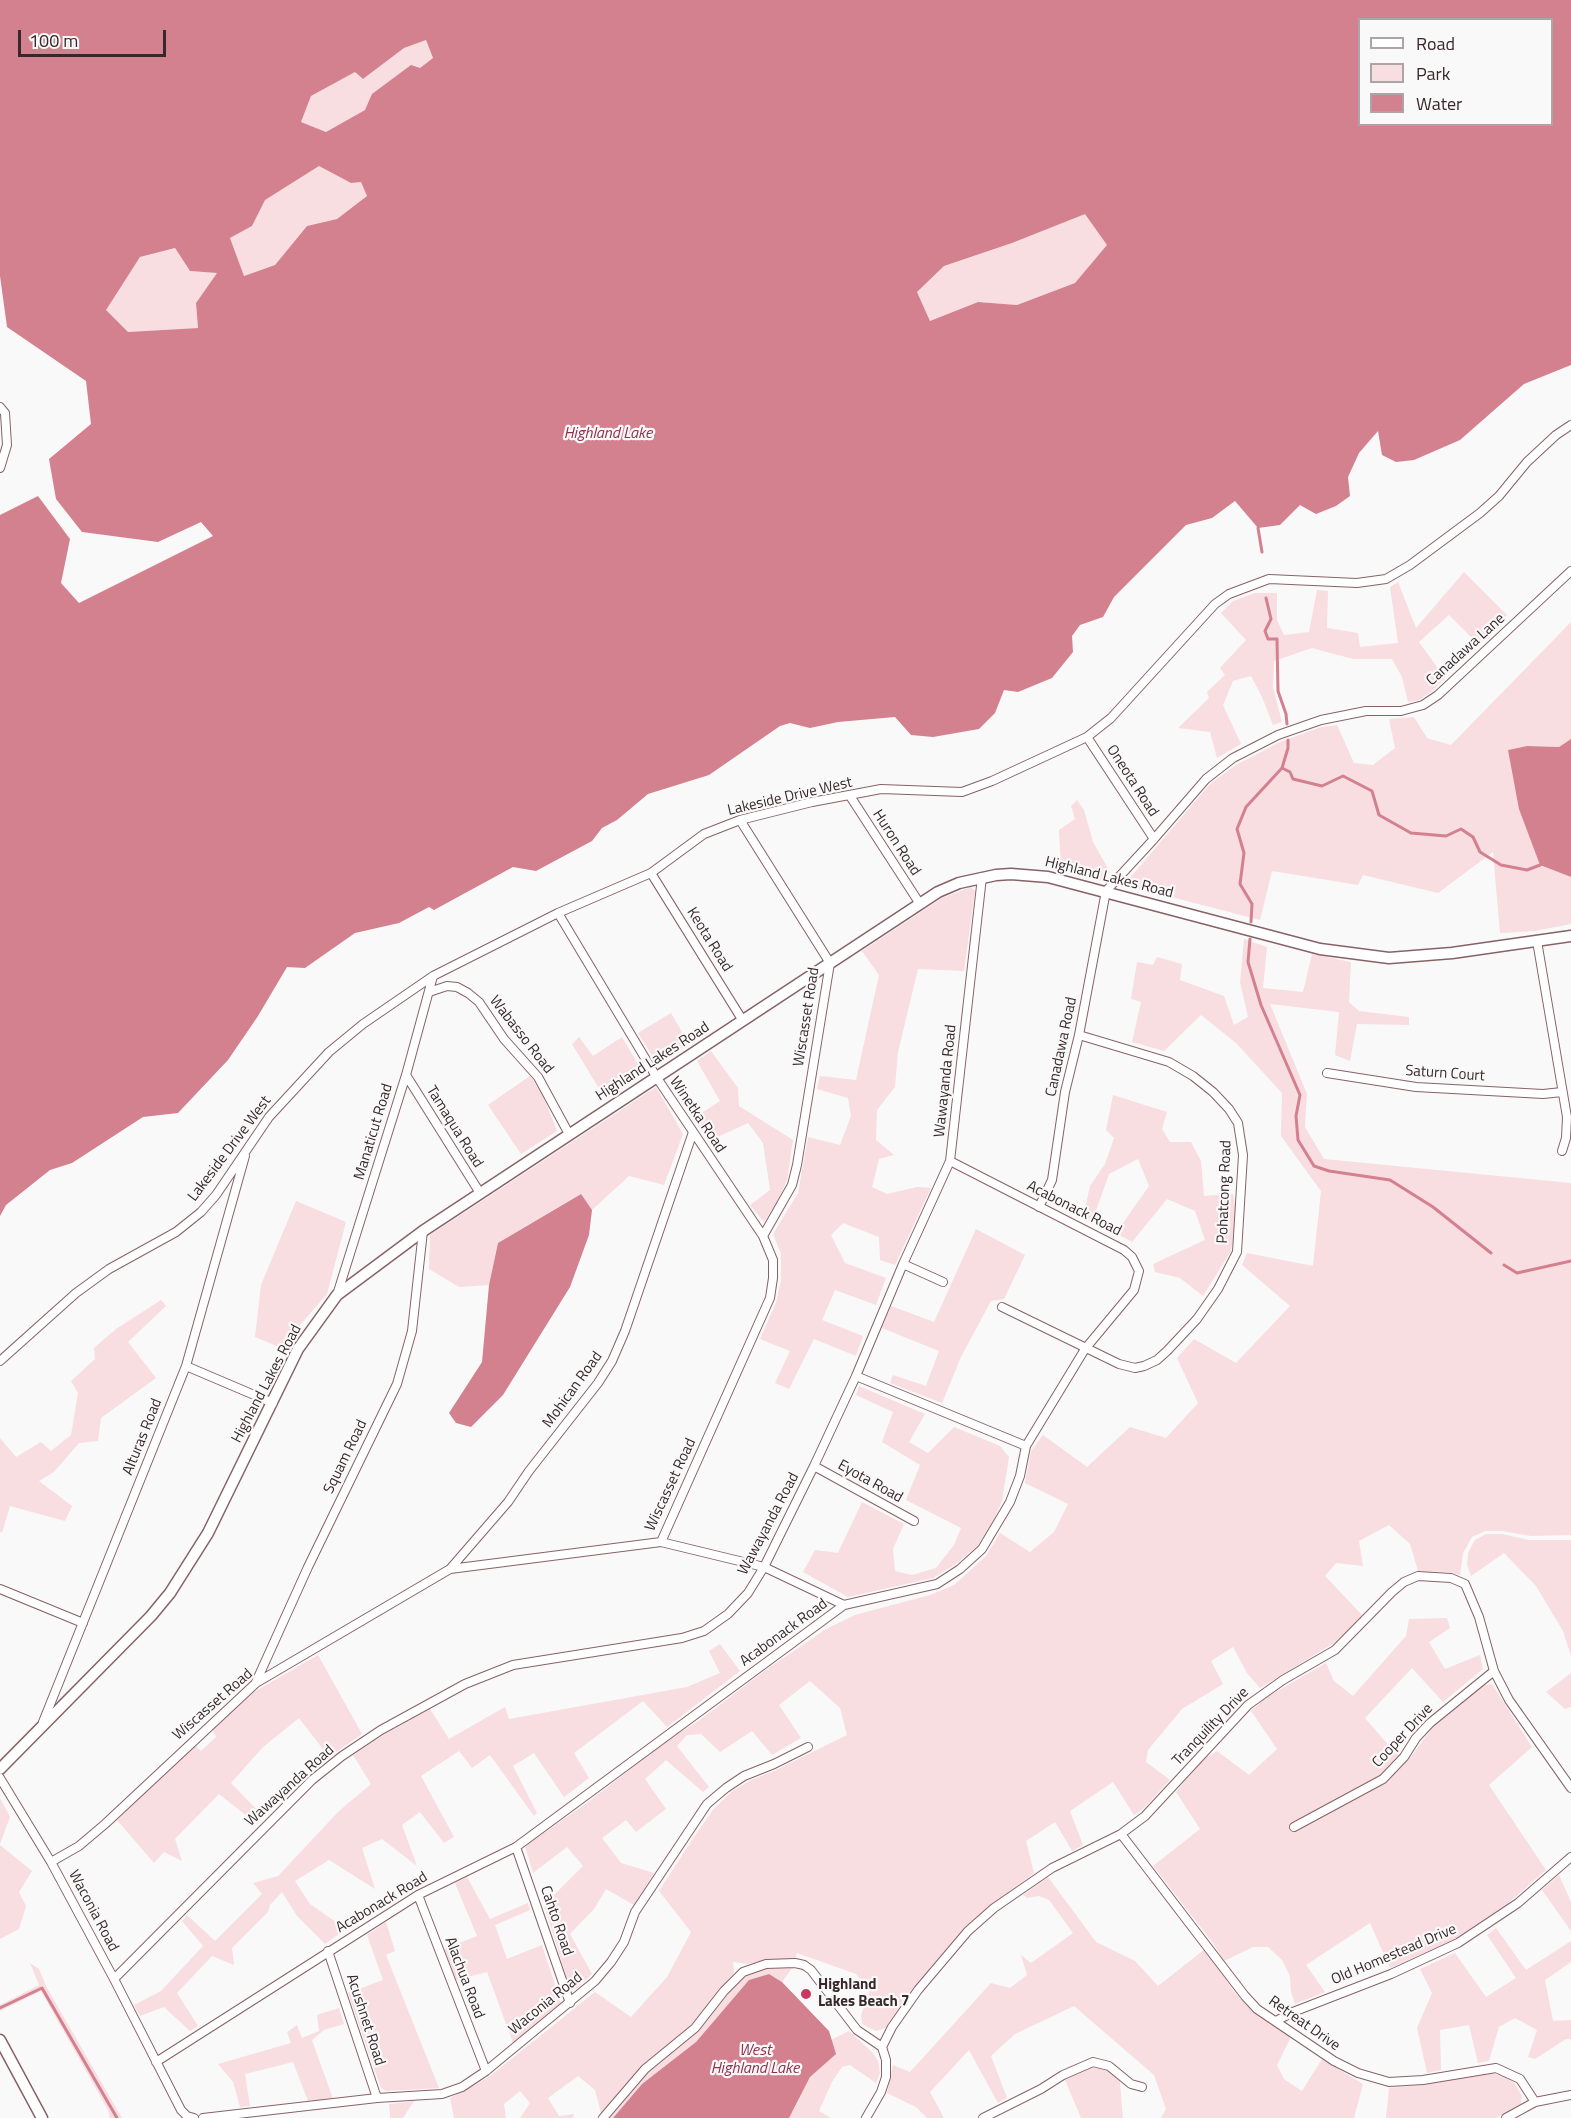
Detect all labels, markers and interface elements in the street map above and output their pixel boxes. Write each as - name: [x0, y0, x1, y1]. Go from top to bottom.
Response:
- scale bar: [21, 18, 170, 56]
- legend: [1358, 18, 1553, 126]
- text: 100 m: [29, 27, 78, 54]
- text: Road: [1416, 30, 1455, 57]
- text: Park: [1416, 60, 1450, 87]
- text: Water: [1416, 90, 1462, 117]
- water label: Highland Lake: [564, 424, 652, 444]
- street label: Canadawa Lane: [1423, 610, 1509, 690]
- street label: Oneota Road: [1102, 742, 1162, 820]
- street label: Lakeside Drive West: [726, 774, 854, 820]
- street label: Huron Road: [868, 807, 924, 879]
- street label: Highland Lakes Road: [1043, 853, 1175, 903]
- street label: Keota Road: [682, 905, 736, 975]
- street label: Wiscasset Road: [790, 966, 824, 1068]
- street label: Wabasso Road: [485, 993, 557, 1077]
- street label: Canadawa Road: [1043, 996, 1081, 1098]
- street label: Highland Lakes Road: [593, 1019, 713, 1105]
- street label: Wawayanda Road: [931, 1024, 961, 1138]
- street label: Saturn Court: [1405, 1062, 1485, 1086]
- street label: Winetka Road: [665, 1074, 729, 1156]
- street label: Manaticut Road: [351, 1082, 397, 1182]
- street label: Tamaqua Road: [422, 1083, 486, 1171]
- street label: Lakeside Drive West: [185, 1093, 275, 1205]
- street label: Pohatcong Road: [1214, 1140, 1236, 1244]
- street label: Acabonack Road: [1024, 1177, 1124, 1241]
- street label: Highland Lakes Road: [228, 1322, 306, 1446]
- street label: Mohican Road: [539, 1348, 607, 1432]
- street label: Alturas Road: [119, 1396, 167, 1478]
- street label: Squam Road: [320, 1417, 372, 1497]
- street label: Wiscasset Road: [642, 1436, 700, 1534]
- street label: Eyota Road: [834, 1457, 906, 1507]
- street label: Wawayanda Road: [734, 1470, 804, 1578]
- street label: Acabonack Road: [737, 1595, 831, 1671]
- street label: Wiscasset Road: [169, 1665, 257, 1745]
- street label: Tranquility Drive: [1169, 1684, 1253, 1770]
- street label: Cooper Drive: [1369, 1700, 1437, 1772]
- street label: Wawayanda Road: [242, 1741, 338, 1831]
- street label: Waconia Road: [64, 1867, 122, 1955]
- street label: Acabonack Road: [333, 1869, 431, 1937]
- street label: Cahto Road: [536, 1884, 576, 1958]
- street label: Old Homestead Drive: [1329, 1921, 1459, 1989]
- street label: Alachua Road: [440, 1935, 488, 2021]
- street label: Waconia Road: [506, 1969, 586, 2039]
- street label: Acushnet Road: [342, 1972, 388, 2068]
- place label: Highland Lakes Beach 7: [818, 1976, 909, 2011]
- marker: Highland Lakes Beach 7: [799, 1987, 813, 2001]
- street label: Retreat Drive: [1265, 1993, 1343, 2055]
- water label: West Highland Lake: [711, 2041, 799, 2079]

